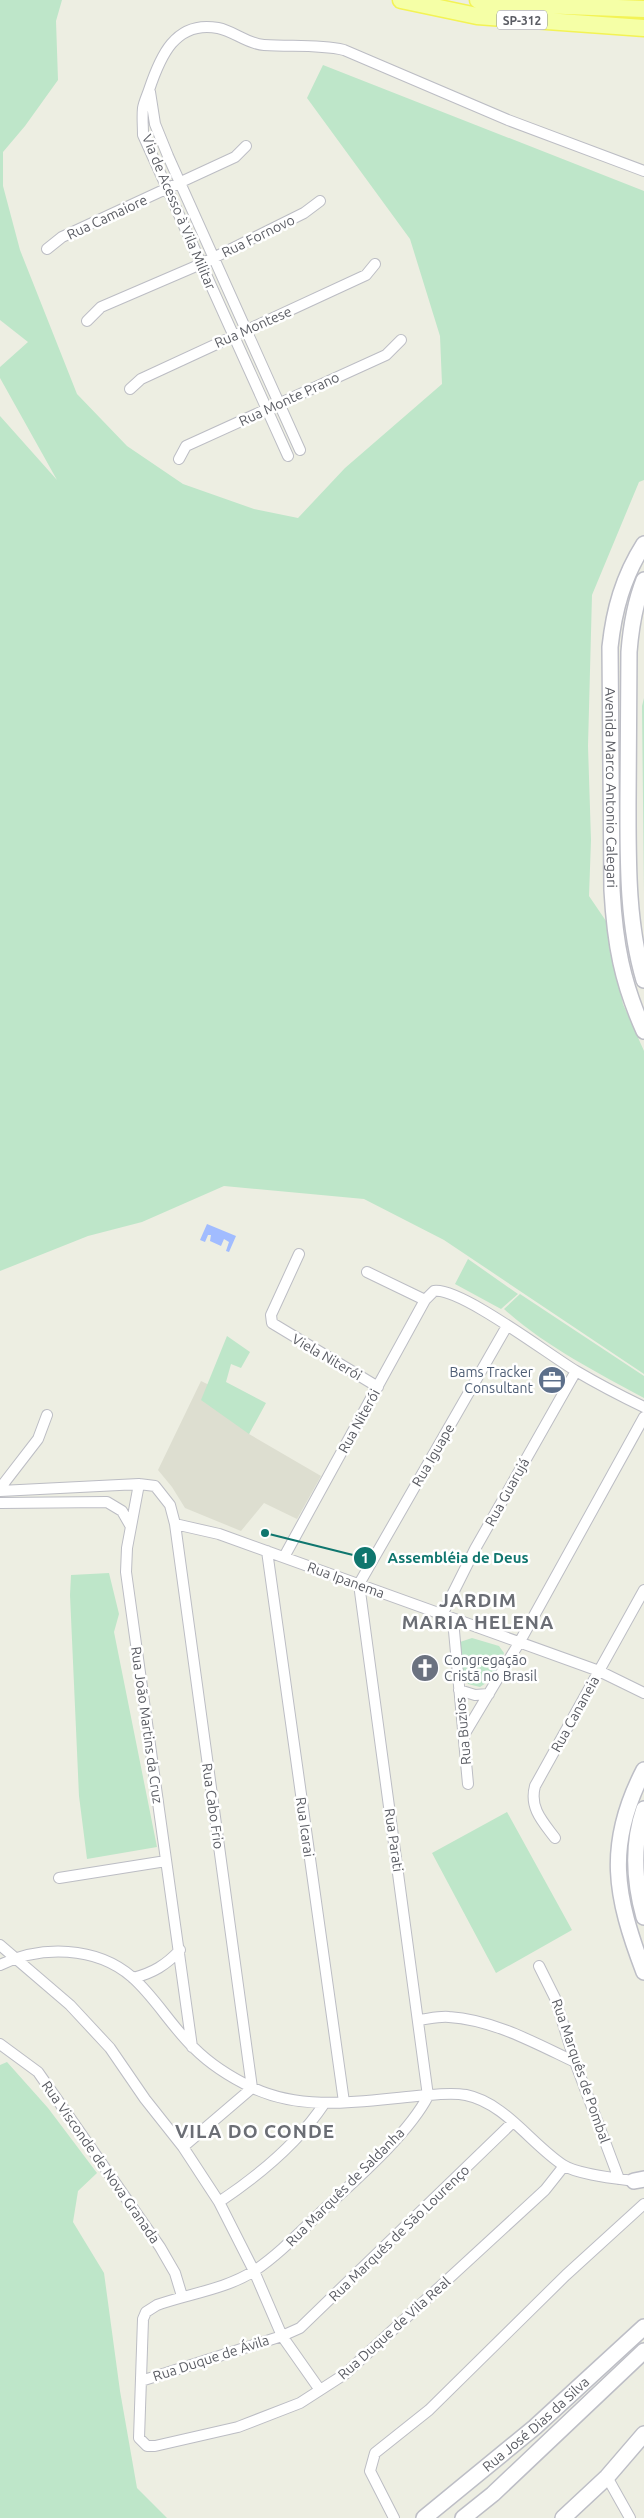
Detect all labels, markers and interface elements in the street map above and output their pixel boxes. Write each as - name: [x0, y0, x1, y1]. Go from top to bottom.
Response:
- road number: SP-312: [497, 10, 547, 30]
- street label: Via de Acesso à Vila Militar: [139, 132, 219, 293]
- street label: Rua Camaiore: [64, 191, 150, 243]
- street label: Rua Fornovo: [219, 211, 297, 261]
- street label: Rua Montese: [212, 303, 294, 351]
- street label: Rua Monte Prano: [236, 369, 342, 429]
- street label: Avenida Marco Antonio Calegari: [602, 687, 620, 888]
- street label: Viela Niterói: [289, 1331, 365, 1383]
- place label: Bams Tracker Consultant: [449, 1364, 534, 1396]
- office icon: Bams Tracker Consultant: [537, 1365, 567, 1395]
- street label: Rua Niterói: [335, 1386, 383, 1456]
- street label: Rua Iguape: [409, 1421, 457, 1489]
- street label: Rua Guarujá: [482, 1455, 532, 1529]
- callout: Assembléia de Deus: [353, 1543, 539, 1573]
- text: 1: [361, 1549, 369, 1566]
- text: Assembléia de Deus: [387, 1549, 529, 1566]
- street label: Rua Ipanema: [305, 1559, 387, 1601]
- district label: JARDIM MARIA HELENA: [402, 1589, 554, 1633]
- street label: Rua João Martins da Cruz: [128, 1645, 166, 1805]
- place label: Congregação Cristã no Brasil: [444, 1652, 537, 1684]
- church icon: Congregação Cristã no Brasil: [410, 1653, 440, 1683]
- street label: Rua Cananeia: [548, 1673, 602, 1755]
- street label: Rua Buzios: [452, 1696, 474, 1766]
- street label: Rua Cabo Frio: [199, 1762, 227, 1850]
- street label: Rua Icarai: [293, 1796, 317, 1858]
- street label: Rua Parati: [382, 1807, 406, 1873]
- street label: Rua Marquês de Pombal: [549, 1997, 613, 2146]
- street label: Rua Visconde de Nova Granada: [39, 2078, 163, 2246]
- district label: VILA DO CONDE: [175, 2120, 335, 2142]
- street label: Rua Marquês de Saldanha: [282, 2124, 408, 2250]
- street label: Rua Marquês de São Lourenço: [325, 2162, 473, 2304]
- street label: Rua Duque de Vila Real: [335, 2273, 454, 2383]
- street label: Rua Duque de Ávila: [151, 2331, 271, 2384]
- street label: Rua José Dias da Silva: [479, 2373, 592, 2475]

